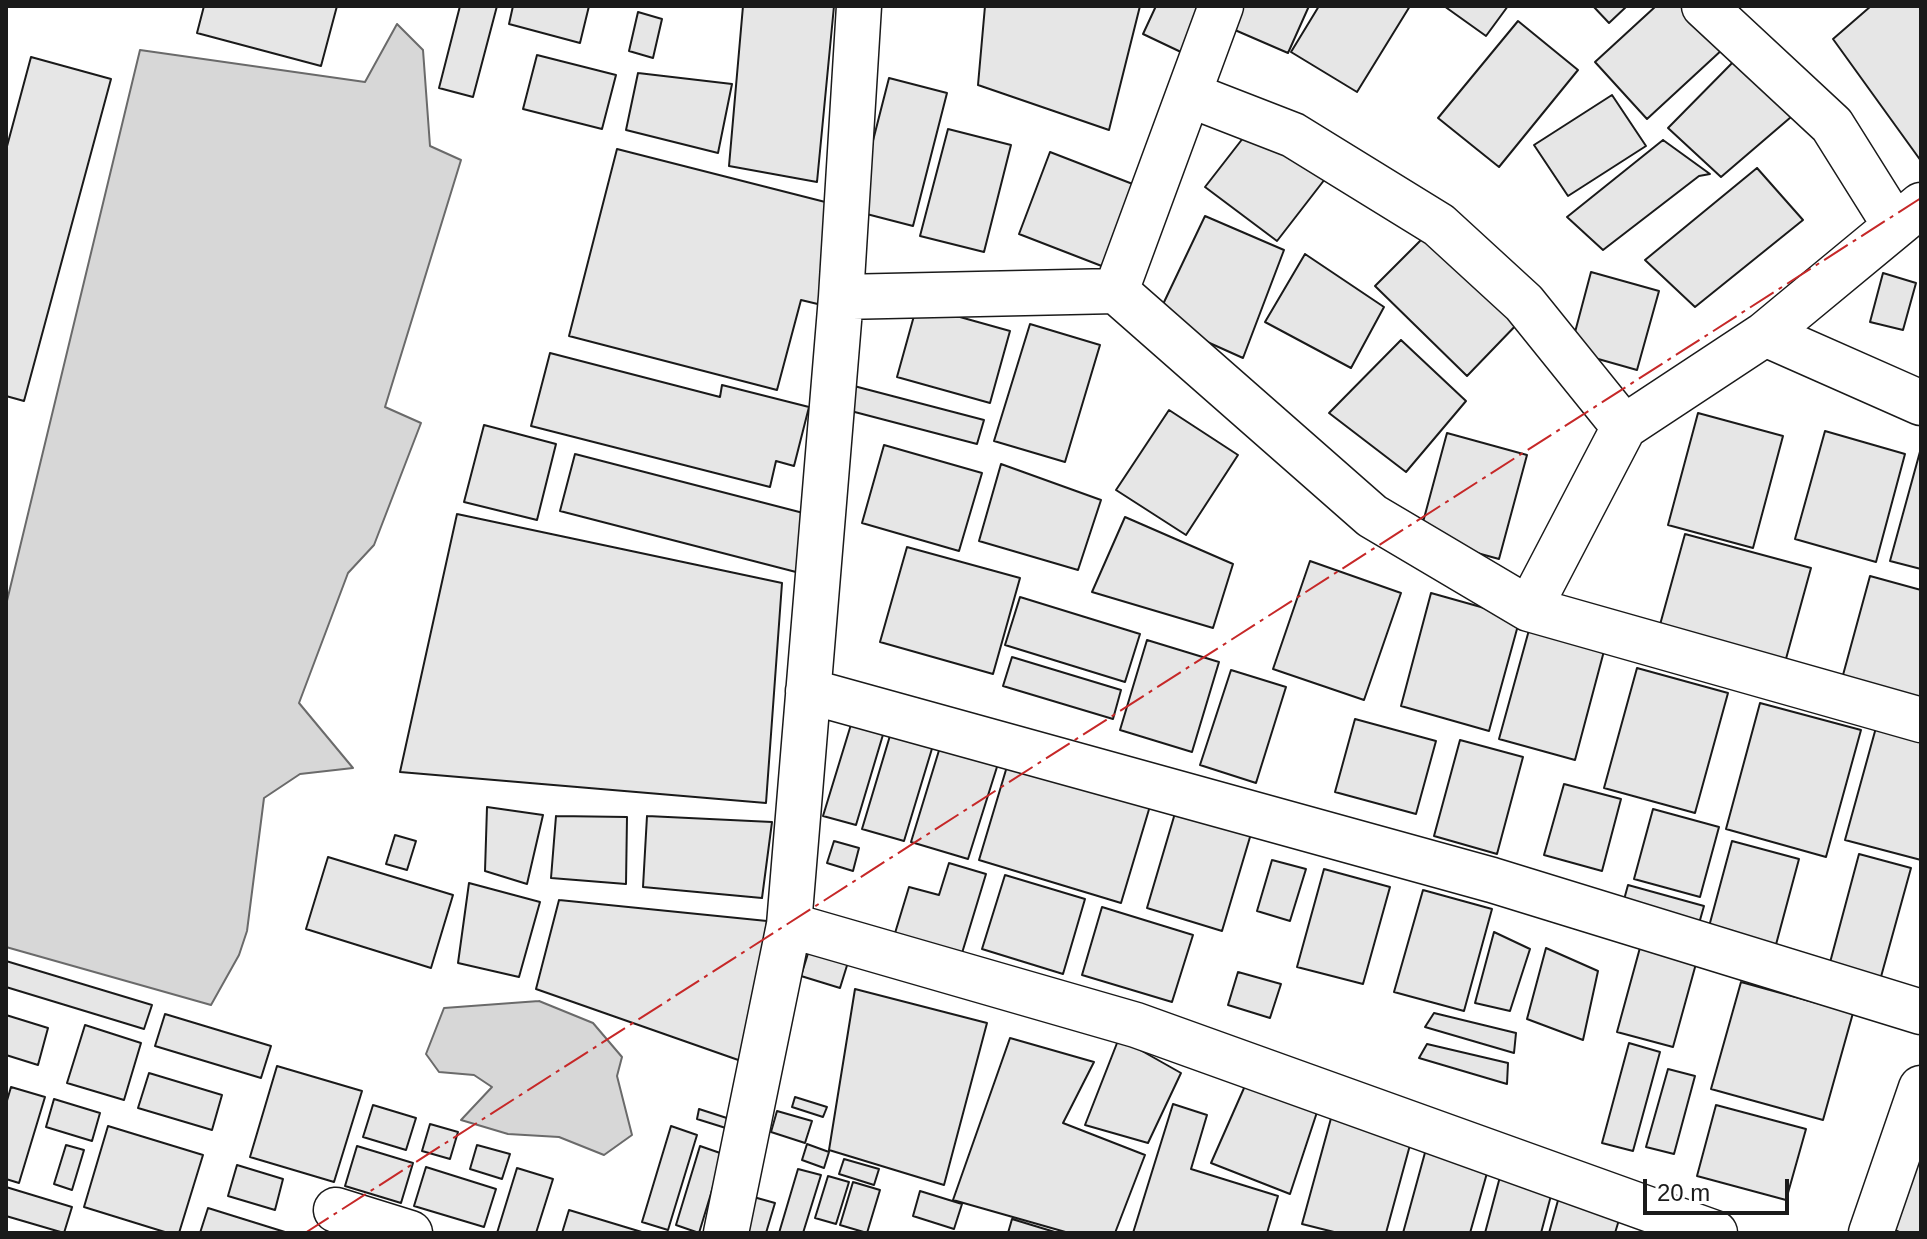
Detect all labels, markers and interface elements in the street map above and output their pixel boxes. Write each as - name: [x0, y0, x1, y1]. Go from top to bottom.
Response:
- scale bar: [1647, 1163, 1793, 1213]
- text: 20 m: [1657, 1179, 1710, 1206]

